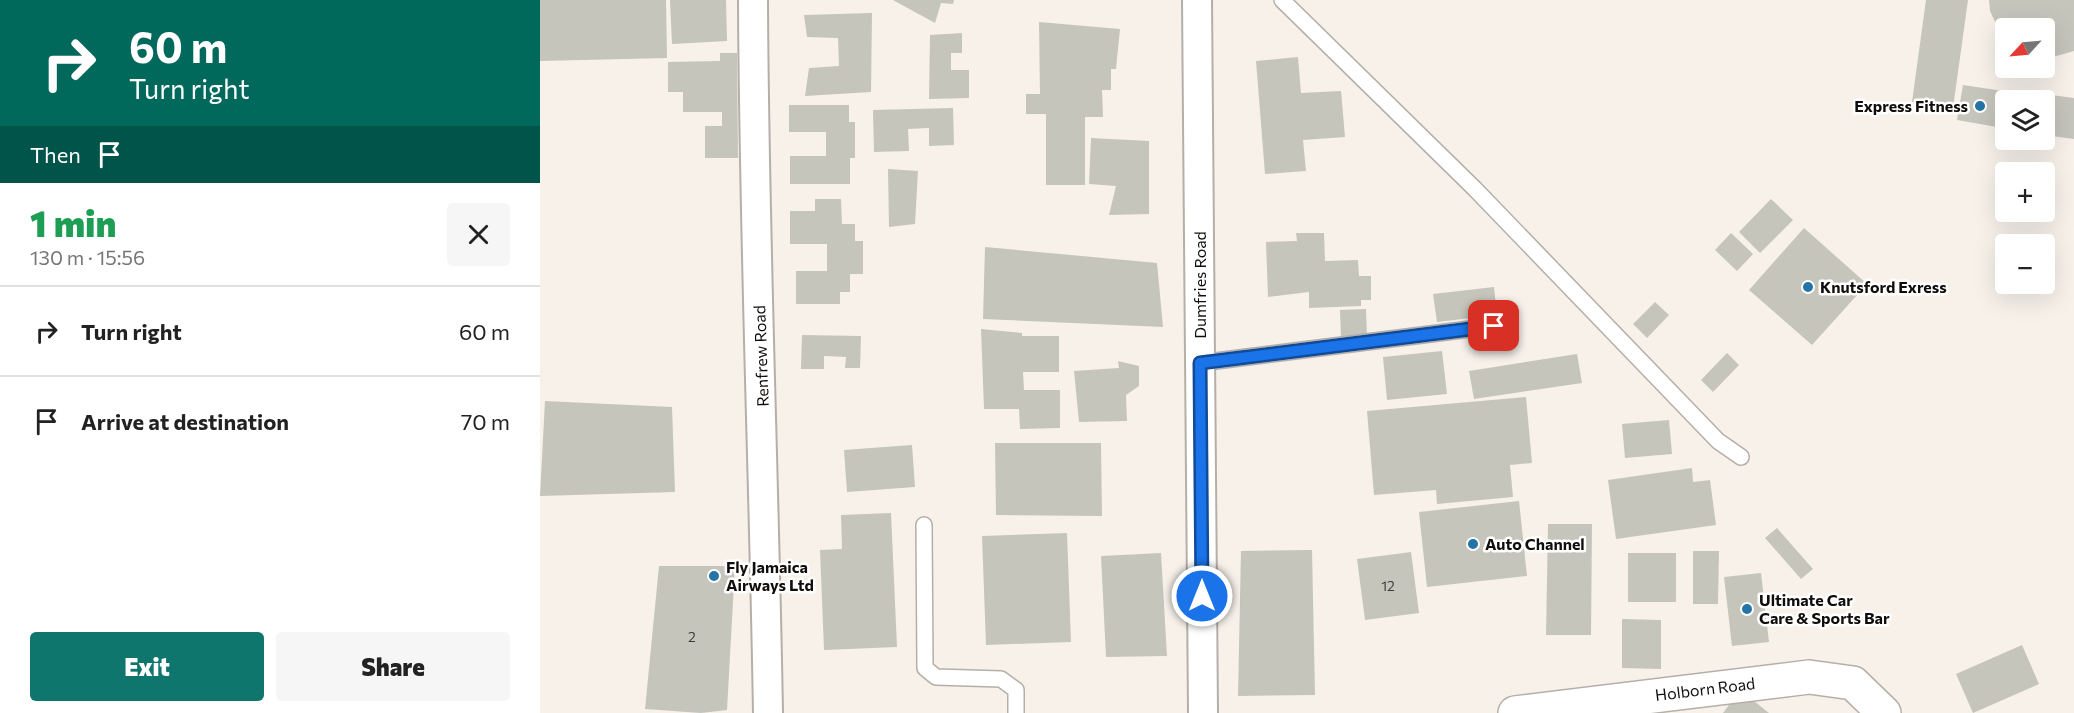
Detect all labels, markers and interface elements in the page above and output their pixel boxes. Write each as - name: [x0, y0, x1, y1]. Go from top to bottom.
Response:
- north arrow: [1995, 18, 2055, 78]
- map controls: [1995, 18, 2055, 294]
- text: 60 m: [129, 20, 228, 72]
- icon: right: [30, 24, 108, 102]
- text: Turn right: [129, 72, 249, 105]
- button: layers: [1995, 90, 2055, 150]
- place label: Express Fitness: [1854, 96, 1968, 115]
- marker: Express Fitness: [1973, 99, 1987, 113]
- icon: arrive: [93, 138, 126, 171]
- text: Then: [30, 141, 81, 168]
- button: +: [1995, 162, 2055, 222]
- text: 1 min: [30, 200, 116, 244]
- button: close: [447, 203, 510, 266]
- street label: Dumfries Road: [1190, 231, 1209, 339]
- button: −: [1995, 234, 2055, 294]
- text: 130 m · 15:56: [30, 245, 145, 269]
- place label: Knutsford Exress: [1820, 277, 1947, 296]
- marker: Knutsford Exress: [1801, 280, 1815, 294]
- pin: [1468, 300, 1519, 351]
- street label: Renfrew Road: [749, 305, 772, 407]
- icon: arrive: [1477, 309, 1510, 342]
- icon: right: [30, 315, 63, 348]
- text: Turn right: [81, 318, 182, 345]
- text: 60 m: [459, 318, 510, 345]
- icon: arrive: [30, 405, 63, 438]
- text: Arrive at destination: [81, 408, 289, 435]
- text: 70 m: [461, 408, 510, 435]
- place label: Auto Channel: [1485, 534, 1585, 553]
- marker: Auto Channel: [1466, 537, 1480, 551]
- place label: Fly Jamaica Airways Ltd: [726, 557, 814, 594]
- position arrow: [1170, 564, 1234, 628]
- marker: Fly Jamaica Airways Ltd: [707, 569, 721, 583]
- house number: 12: [1381, 577, 1395, 594]
- place label: Ultimate Car Care & Sports Bar: [1759, 590, 1890, 627]
- marker: Ultimate Car Care & Sports Bar: [1740, 602, 1754, 616]
- house number: 2: [688, 628, 696, 645]
- button: Exit: [30, 632, 264, 701]
- button: Share: [276, 632, 510, 701]
- street label: Holborn Road: [1654, 673, 1756, 704]

